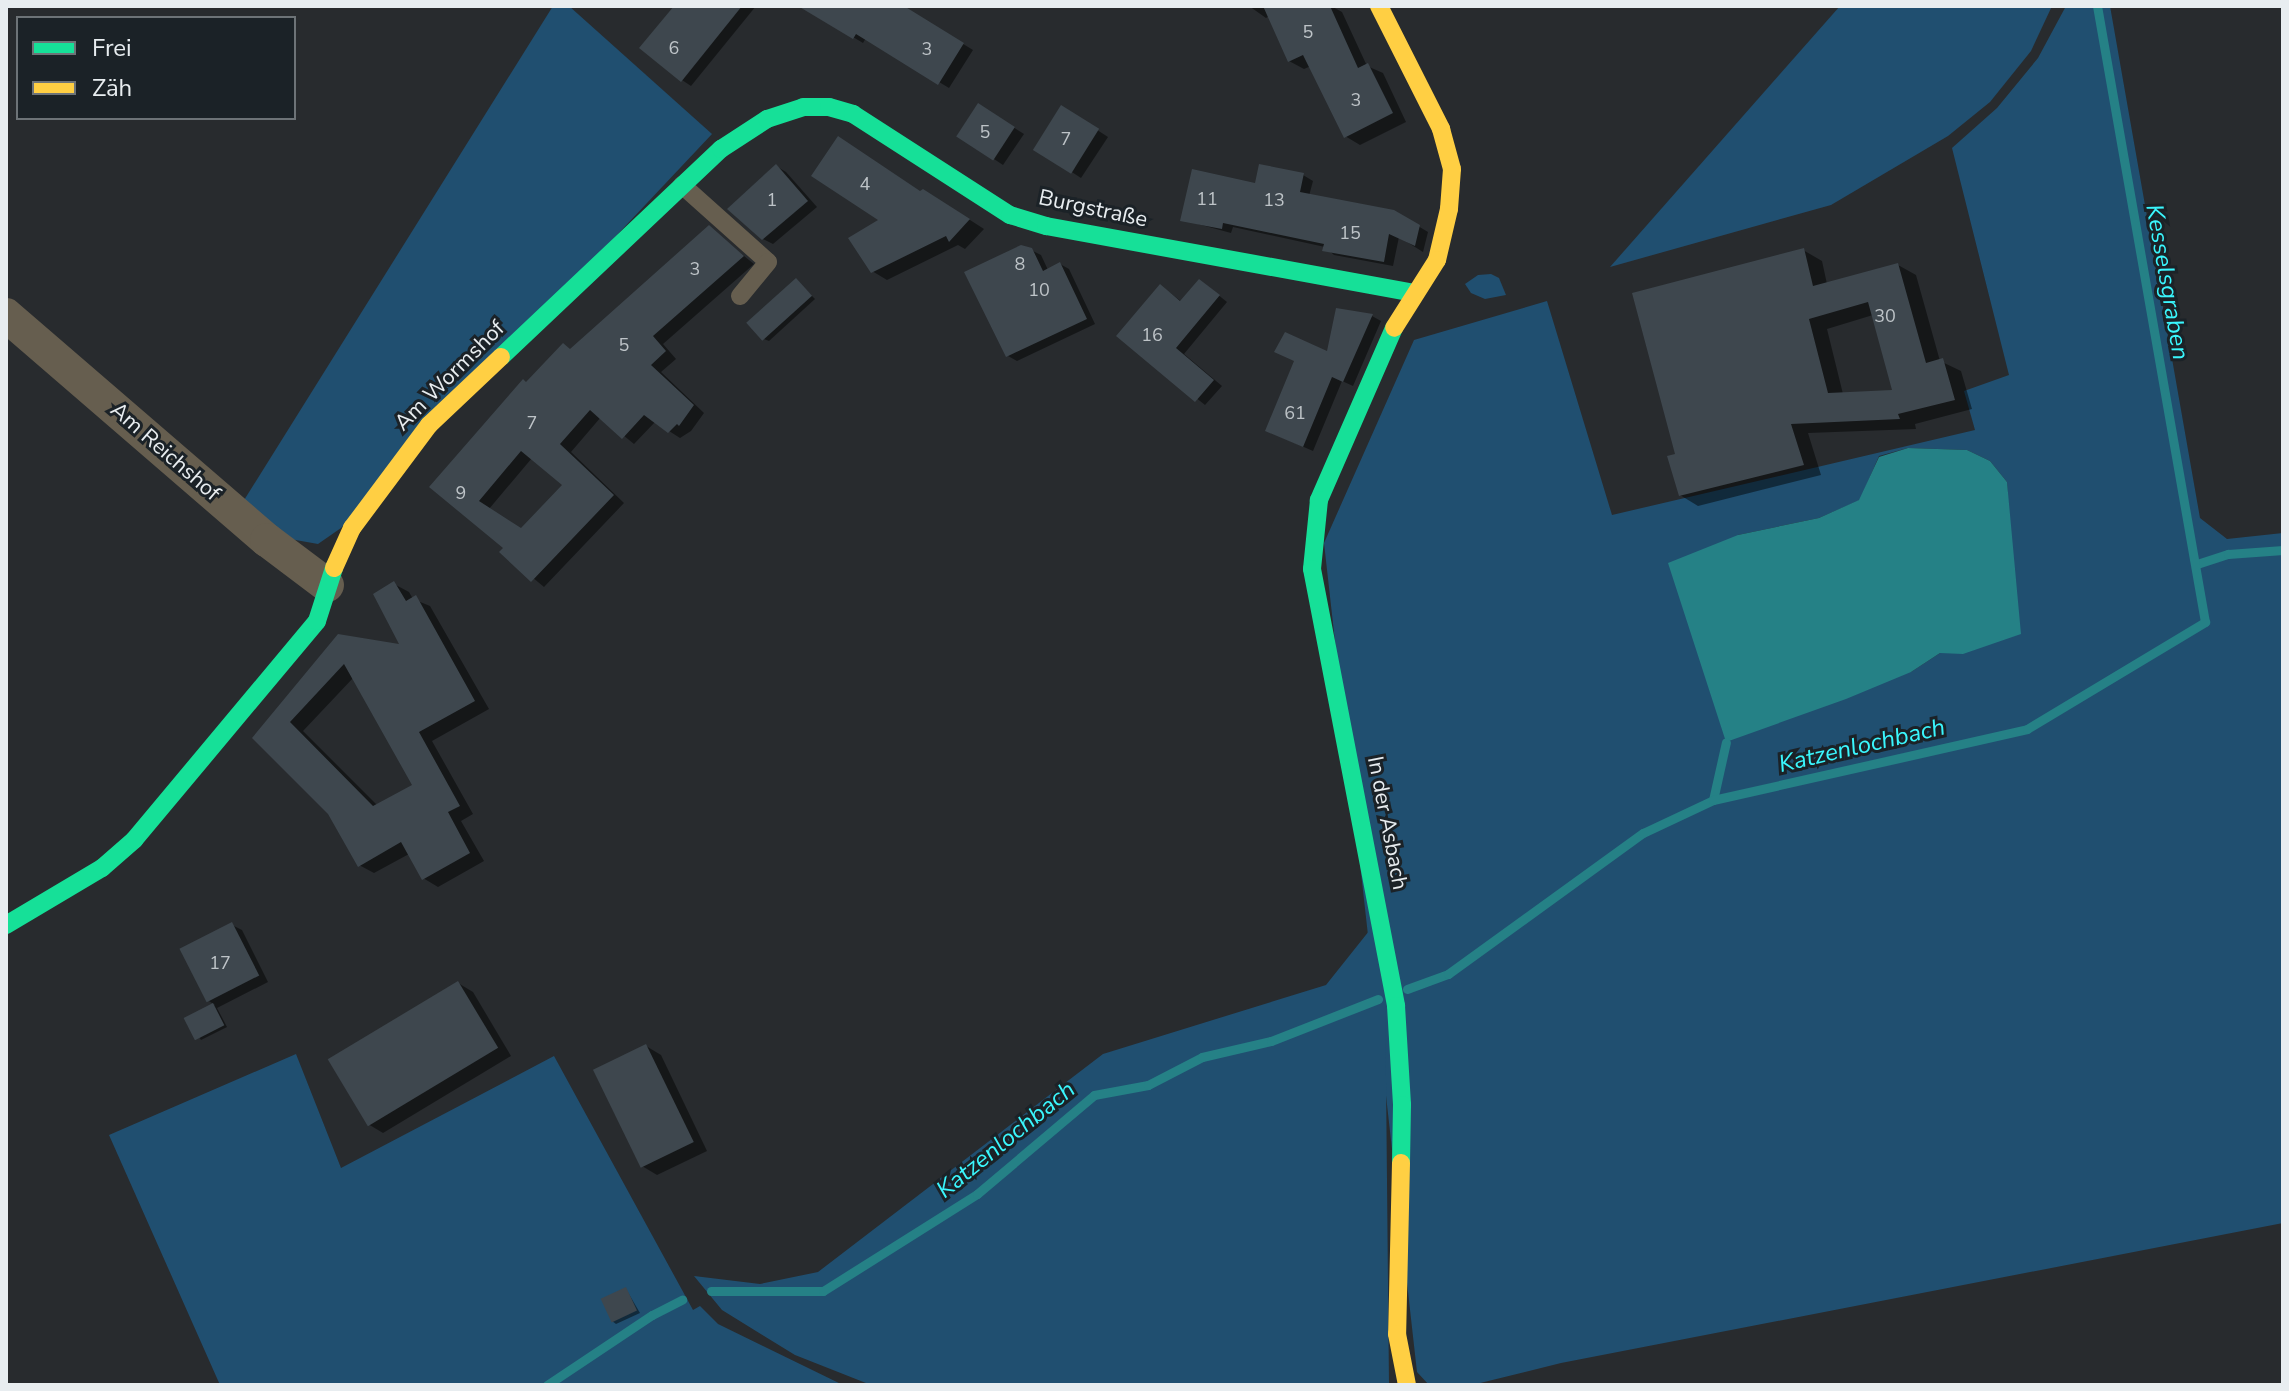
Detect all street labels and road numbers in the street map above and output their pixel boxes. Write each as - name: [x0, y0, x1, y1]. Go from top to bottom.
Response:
- street label: Burgstraße: [1036, 185, 1150, 233]
- street label: Am Wormshof: [389, 315, 511, 437]
- street label: Am Reichshof: [105, 397, 225, 507]
- street label: In der Asbach: [1361, 754, 1413, 892]

